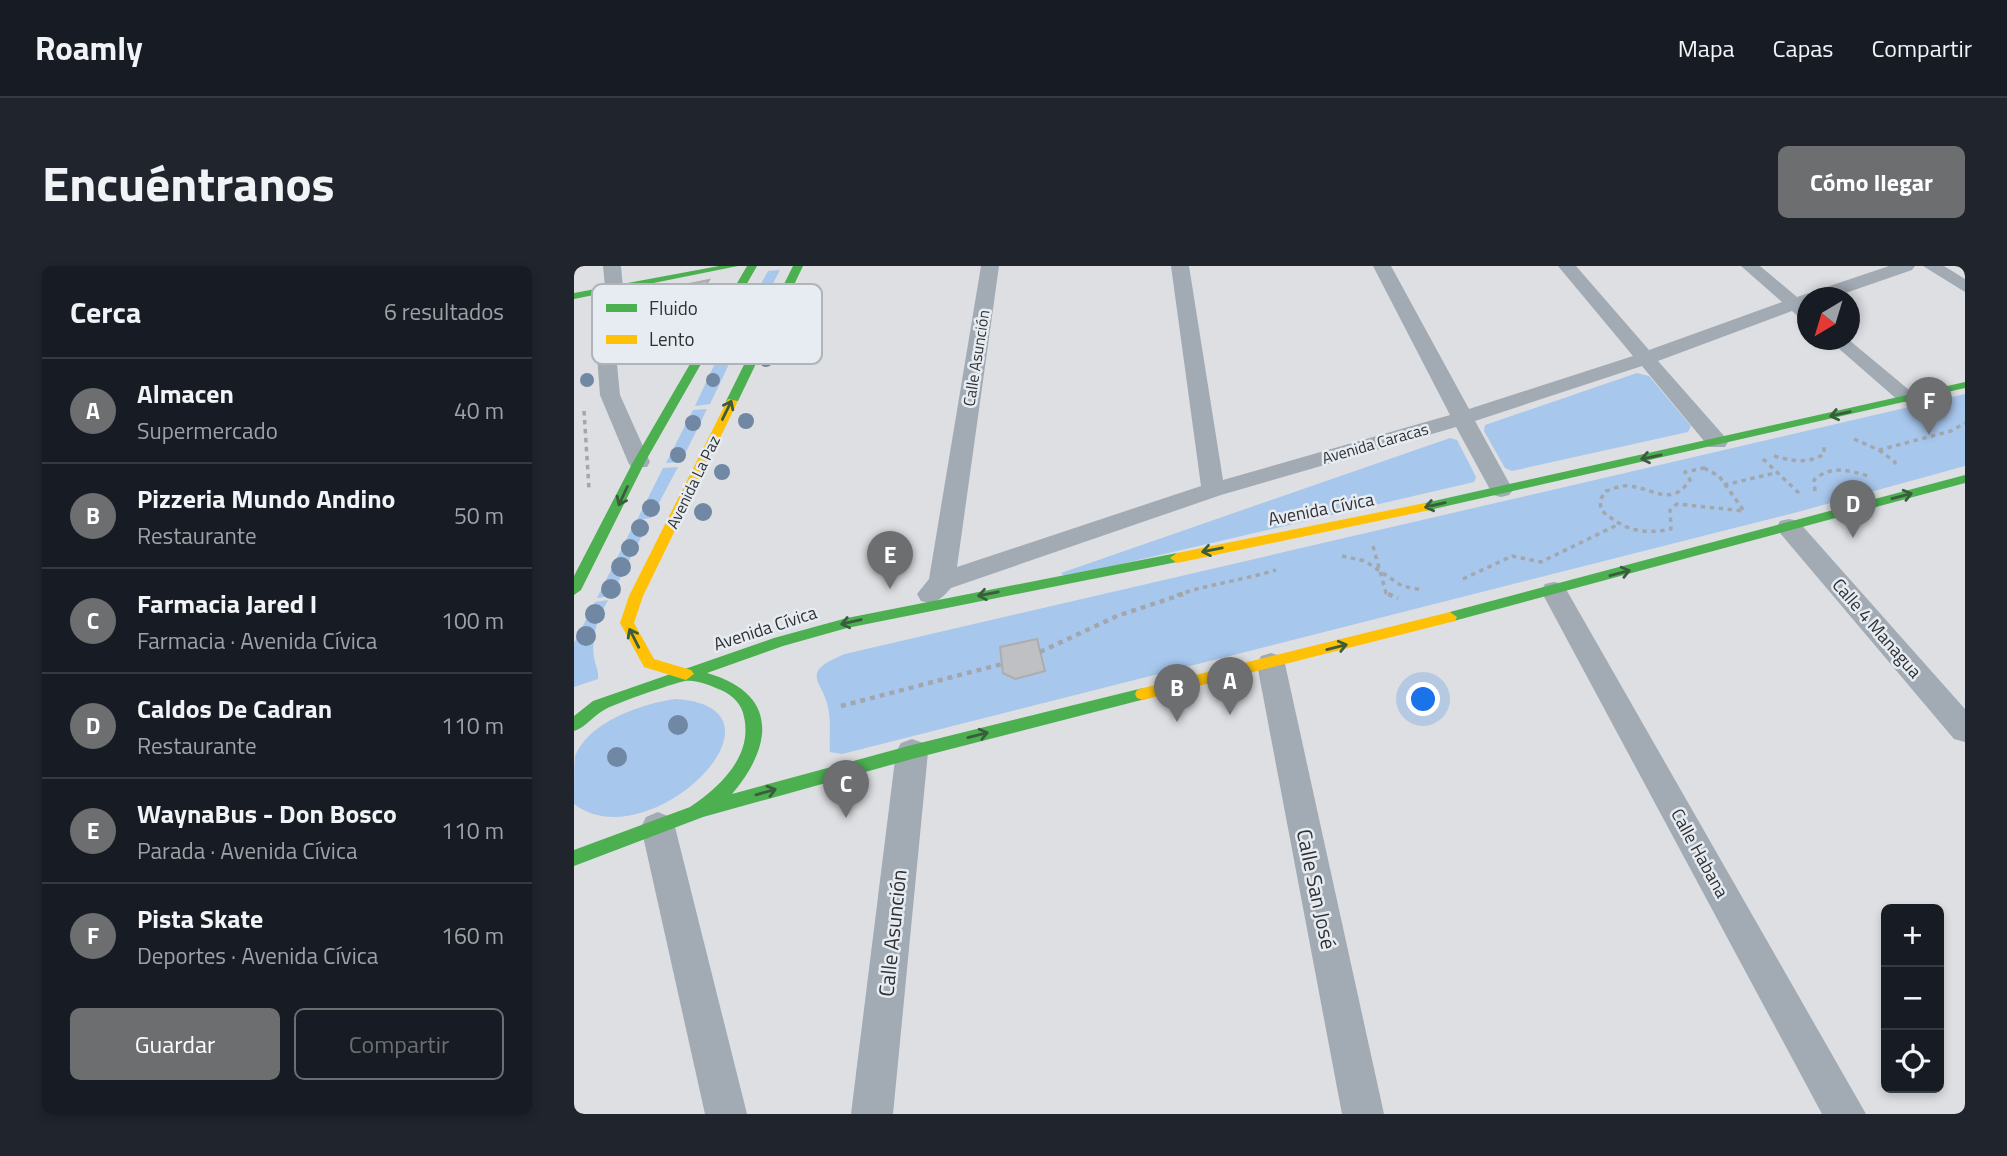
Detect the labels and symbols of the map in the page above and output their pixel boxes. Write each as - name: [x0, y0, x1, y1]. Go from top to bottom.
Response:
- legend: [592, 284, 822, 364]
- north arrow: [1797, 287, 1860, 350]
- text: Fluido: [649, 293, 698, 322]
- street label: Calle Asunción: [957, 308, 995, 408]
- text: Lento: [649, 324, 694, 353]
- pin: F: [1906, 377, 1952, 435]
- one-way arrow: [721, 400, 735, 421]
- one-way arrow: [1829, 407, 1852, 421]
- street label: Avenida Caracas: [1319, 416, 1431, 470]
- street label: Avenida La Paz: [660, 431, 726, 533]
- one-way arrow: [1640, 451, 1662, 464]
- pin: D: [1830, 480, 1876, 538]
- one-way arrow: [616, 485, 630, 506]
- street label: Avenida Cívica: [1266, 486, 1376, 532]
- one-way arrow: [1890, 489, 1913, 502]
- one-way arrow: [1424, 498, 1447, 512]
- pin: E: [867, 531, 913, 589]
- one-way arrow: [1201, 544, 1224, 557]
- one-way arrow: [1608, 566, 1631, 579]
- street label: Calle 4 Managua: [1826, 572, 1928, 684]
- one-way arrow: [977, 587, 1000, 601]
- street label: Avenida Cívica: [710, 599, 820, 657]
- one-way arrow: [840, 616, 863, 629]
- one-way arrow: [627, 628, 641, 649]
- one-way arrow: [1325, 640, 1348, 653]
- pin: A: [1207, 657, 1253, 715]
- pin: B: [1154, 664, 1200, 722]
- your location: [1406, 682, 1440, 716]
- one-way arrow: [966, 728, 989, 742]
- pin: C: [823, 760, 869, 818]
- one-way arrow: [755, 784, 777, 797]
- street label: Calle Habana: [1664, 803, 1736, 903]
- street label: Calle San José: [1289, 826, 1345, 952]
- street label: Calle Asunción: [869, 868, 915, 998]

